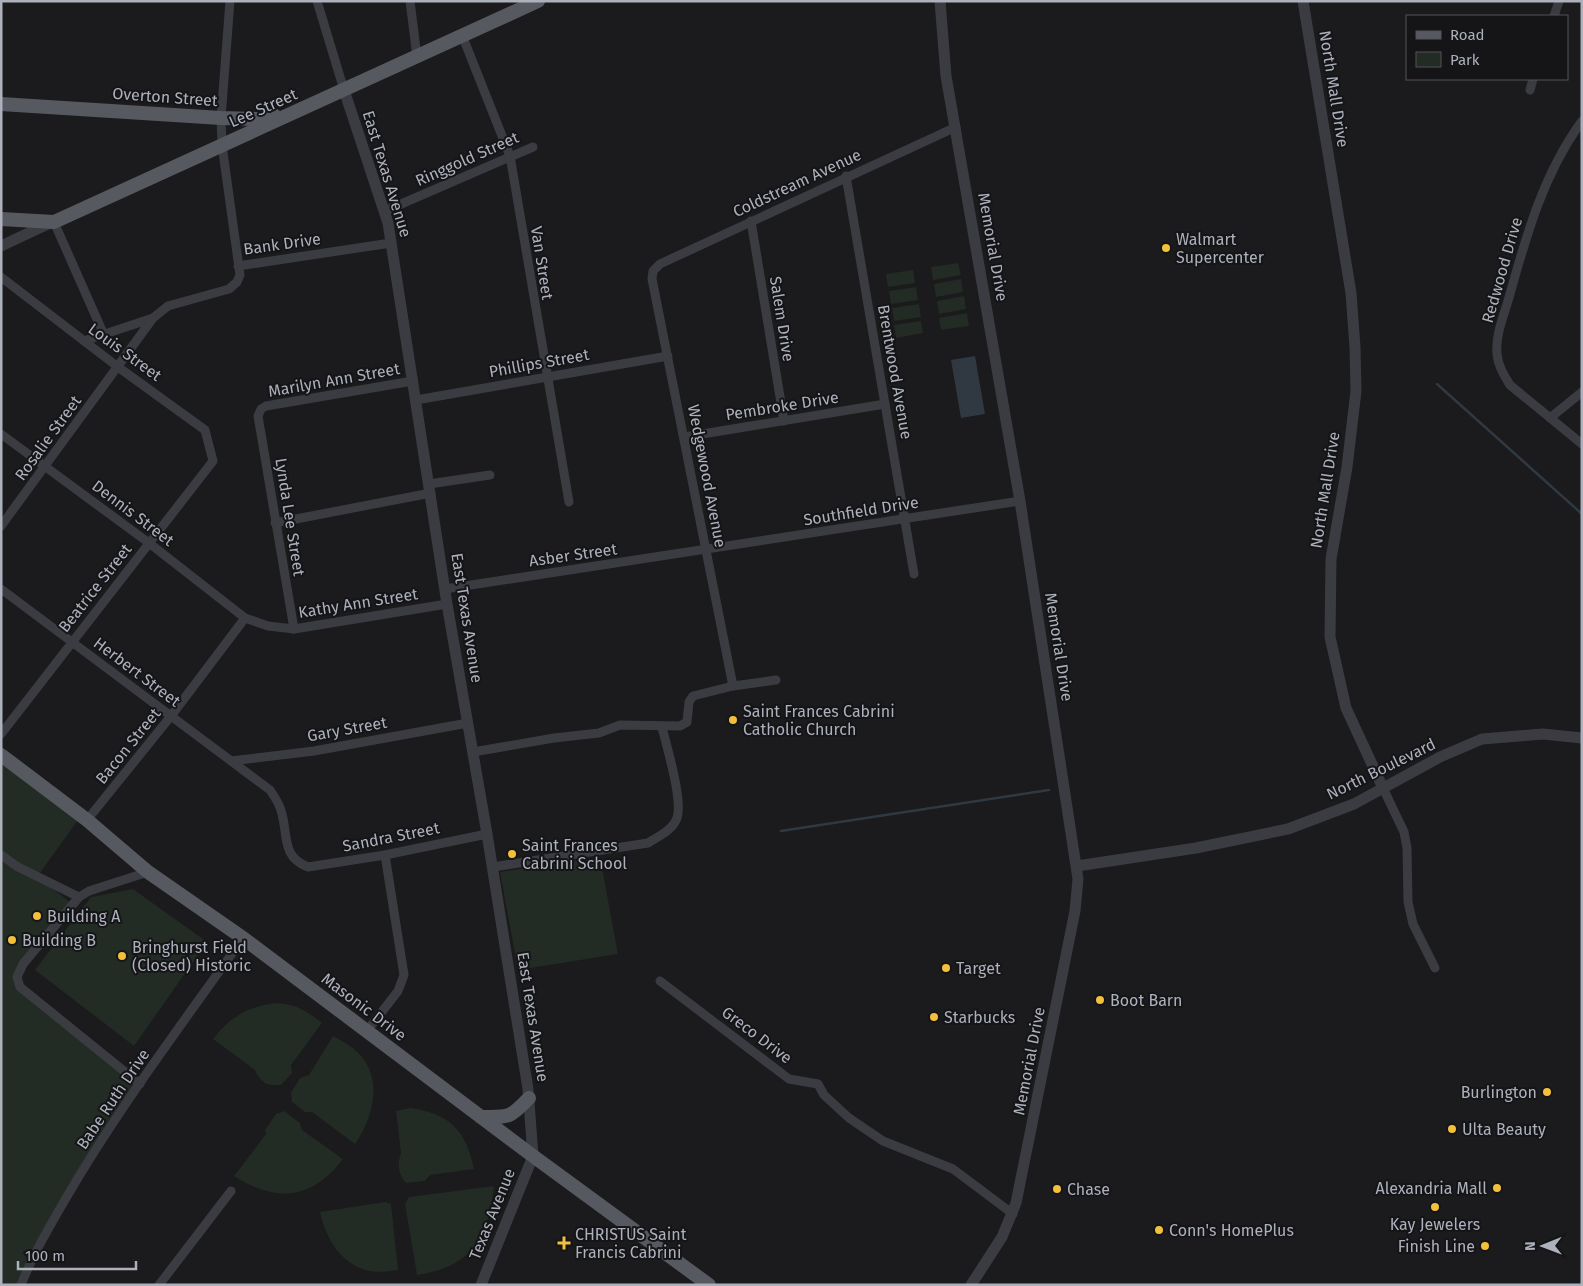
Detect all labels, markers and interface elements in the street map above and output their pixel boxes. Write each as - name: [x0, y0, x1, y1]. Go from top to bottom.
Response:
- legend: [1406, 15, 1568, 80]
- text: Road: [1450, 26, 1485, 44]
- street label: North Mall Drive: [1315, 29, 1353, 149]
- text: Park: [1450, 51, 1480, 69]
- street label: Overton Street: [112, 84, 219, 110]
- street label: Lee Street: [226, 84, 300, 131]
- street label: East Texas Avenue: [359, 108, 415, 240]
- street label: Ringgold Street: [412, 128, 522, 190]
- street label: Coldstream Avenue: [730, 145, 864, 221]
- street label: Memorial Drive: [974, 191, 1012, 303]
- street label: Redwood Drive: [1478, 215, 1526, 325]
- street label: Van Street: [527, 225, 557, 301]
- street label: Bank Drive: [242, 229, 322, 259]
- place label: Walmart Supercenter: [1176, 230, 1265, 267]
- marker: Walmart Supercenter: [1160, 242, 1172, 254]
- street label: Salem Drive: [766, 275, 798, 363]
- street label: Brentwood Avenue: [874, 303, 916, 441]
- street label: Louis Street: [85, 319, 165, 385]
- street label: Phillips Street: [487, 345, 591, 381]
- street label: Marilyn Ann Street: [267, 359, 402, 401]
- street label: Pembroke Drive: [724, 388, 840, 424]
- street label: Rosalie Street: [11, 392, 85, 484]
- street label: Wedgewood Avenue: [684, 403, 730, 549]
- street label: North Mall Drive: [1306, 430, 1344, 550]
- street label: Lynda Lee Street: [271, 457, 309, 578]
- street label: Dennis Street: [88, 476, 178, 550]
- street label: Southfield Drive: [802, 493, 920, 529]
- street label: Asber Street: [528, 539, 618, 571]
- street label: Beatrice Street: [55, 540, 136, 636]
- street label: East Texas Avenue: [447, 552, 487, 684]
- street label: Kathy Ann Street: [297, 584, 419, 622]
- street label: Memorial Drive: [1041, 591, 1077, 703]
- street label: Herbert Street: [90, 633, 184, 711]
- place label: Saint Frances Cabrini Catholic Church: [743, 702, 895, 739]
- street label: Bacon Street: [92, 704, 165, 788]
- street label: Gary Street: [306, 713, 389, 745]
- marker: Saint Frances Cabrini Catholic Church: [727, 714, 739, 726]
- street label: North Boulevard: [1323, 734, 1439, 804]
- street label: Sandra Street: [341, 818, 441, 856]
- place label: Saint Frances Cabrini School: [522, 836, 627, 873]
- marker: Saint Frances Cabrini School: [506, 848, 518, 860]
- place label: Building A: [47, 907, 121, 926]
- marker: Building A: [31, 910, 43, 922]
- place label: Building B: [22, 931, 96, 950]
- marker: Building B: [6, 934, 18, 946]
- place label: Bringhurst Field (Closed) Historic: [132, 938, 252, 975]
- marker: Bringhurst Field (Closed) Historic: [116, 950, 128, 962]
- street label: East Texas Avenue: [513, 951, 553, 1083]
- place label: Target: [956, 959, 1001, 978]
- marker: Target: [940, 962, 952, 974]
- street label: Masonic Drive: [318, 969, 410, 1045]
- place label: Boot Barn: [1110, 991, 1182, 1010]
- marker: Boot Barn: [1094, 994, 1106, 1006]
- street label: Greco Drive: [718, 1002, 796, 1068]
- street label: Memorial Drive: [1009, 1005, 1049, 1117]
- place label: Starbucks: [944, 1008, 1015, 1027]
- marker: Starbucks: [928, 1011, 940, 1023]
- street label: Babe Ruth Drive: [72, 1045, 154, 1153]
- place label: Burlington: [1461, 1083, 1537, 1102]
- marker: Burlington: [1541, 1086, 1553, 1098]
- place label: Ulta Beauty: [1462, 1120, 1546, 1139]
- marker: Ulta Beauty: [1446, 1123, 1458, 1135]
- street label: Texas Avenue: [465, 1166, 519, 1262]
- place label: Alexandria Mall: [1375, 1179, 1487, 1198]
- place label: Chase: [1067, 1180, 1110, 1199]
- marker: Alexandria Mall: [1491, 1182, 1503, 1194]
- marker: Chase: [1051, 1183, 1063, 1195]
- marker: Kay Jewelers: [1429, 1201, 1441, 1213]
- place label: Kay Jewelers: [1390, 1215, 1480, 1234]
- place label: Conn's HomePlus: [1169, 1221, 1294, 1240]
- north arrow: [1518, 1221, 1568, 1271]
- marker: Conn's HomePlus: [1153, 1224, 1165, 1236]
- place label: CHRISTUS Saint Francis Cabrini: [575, 1225, 687, 1262]
- marker: CHRISTUS Saint Francis Cabrini: [557, 1236, 571, 1250]
- place label: Finish Line: [1398, 1237, 1475, 1256]
- scale bar: [18, 1238, 135, 1270]
- marker: Finish Line: [1479, 1240, 1491, 1252]
- text: N: [1522, 1241, 1539, 1251]
- text: 100 m: [25, 1247, 65, 1265]

